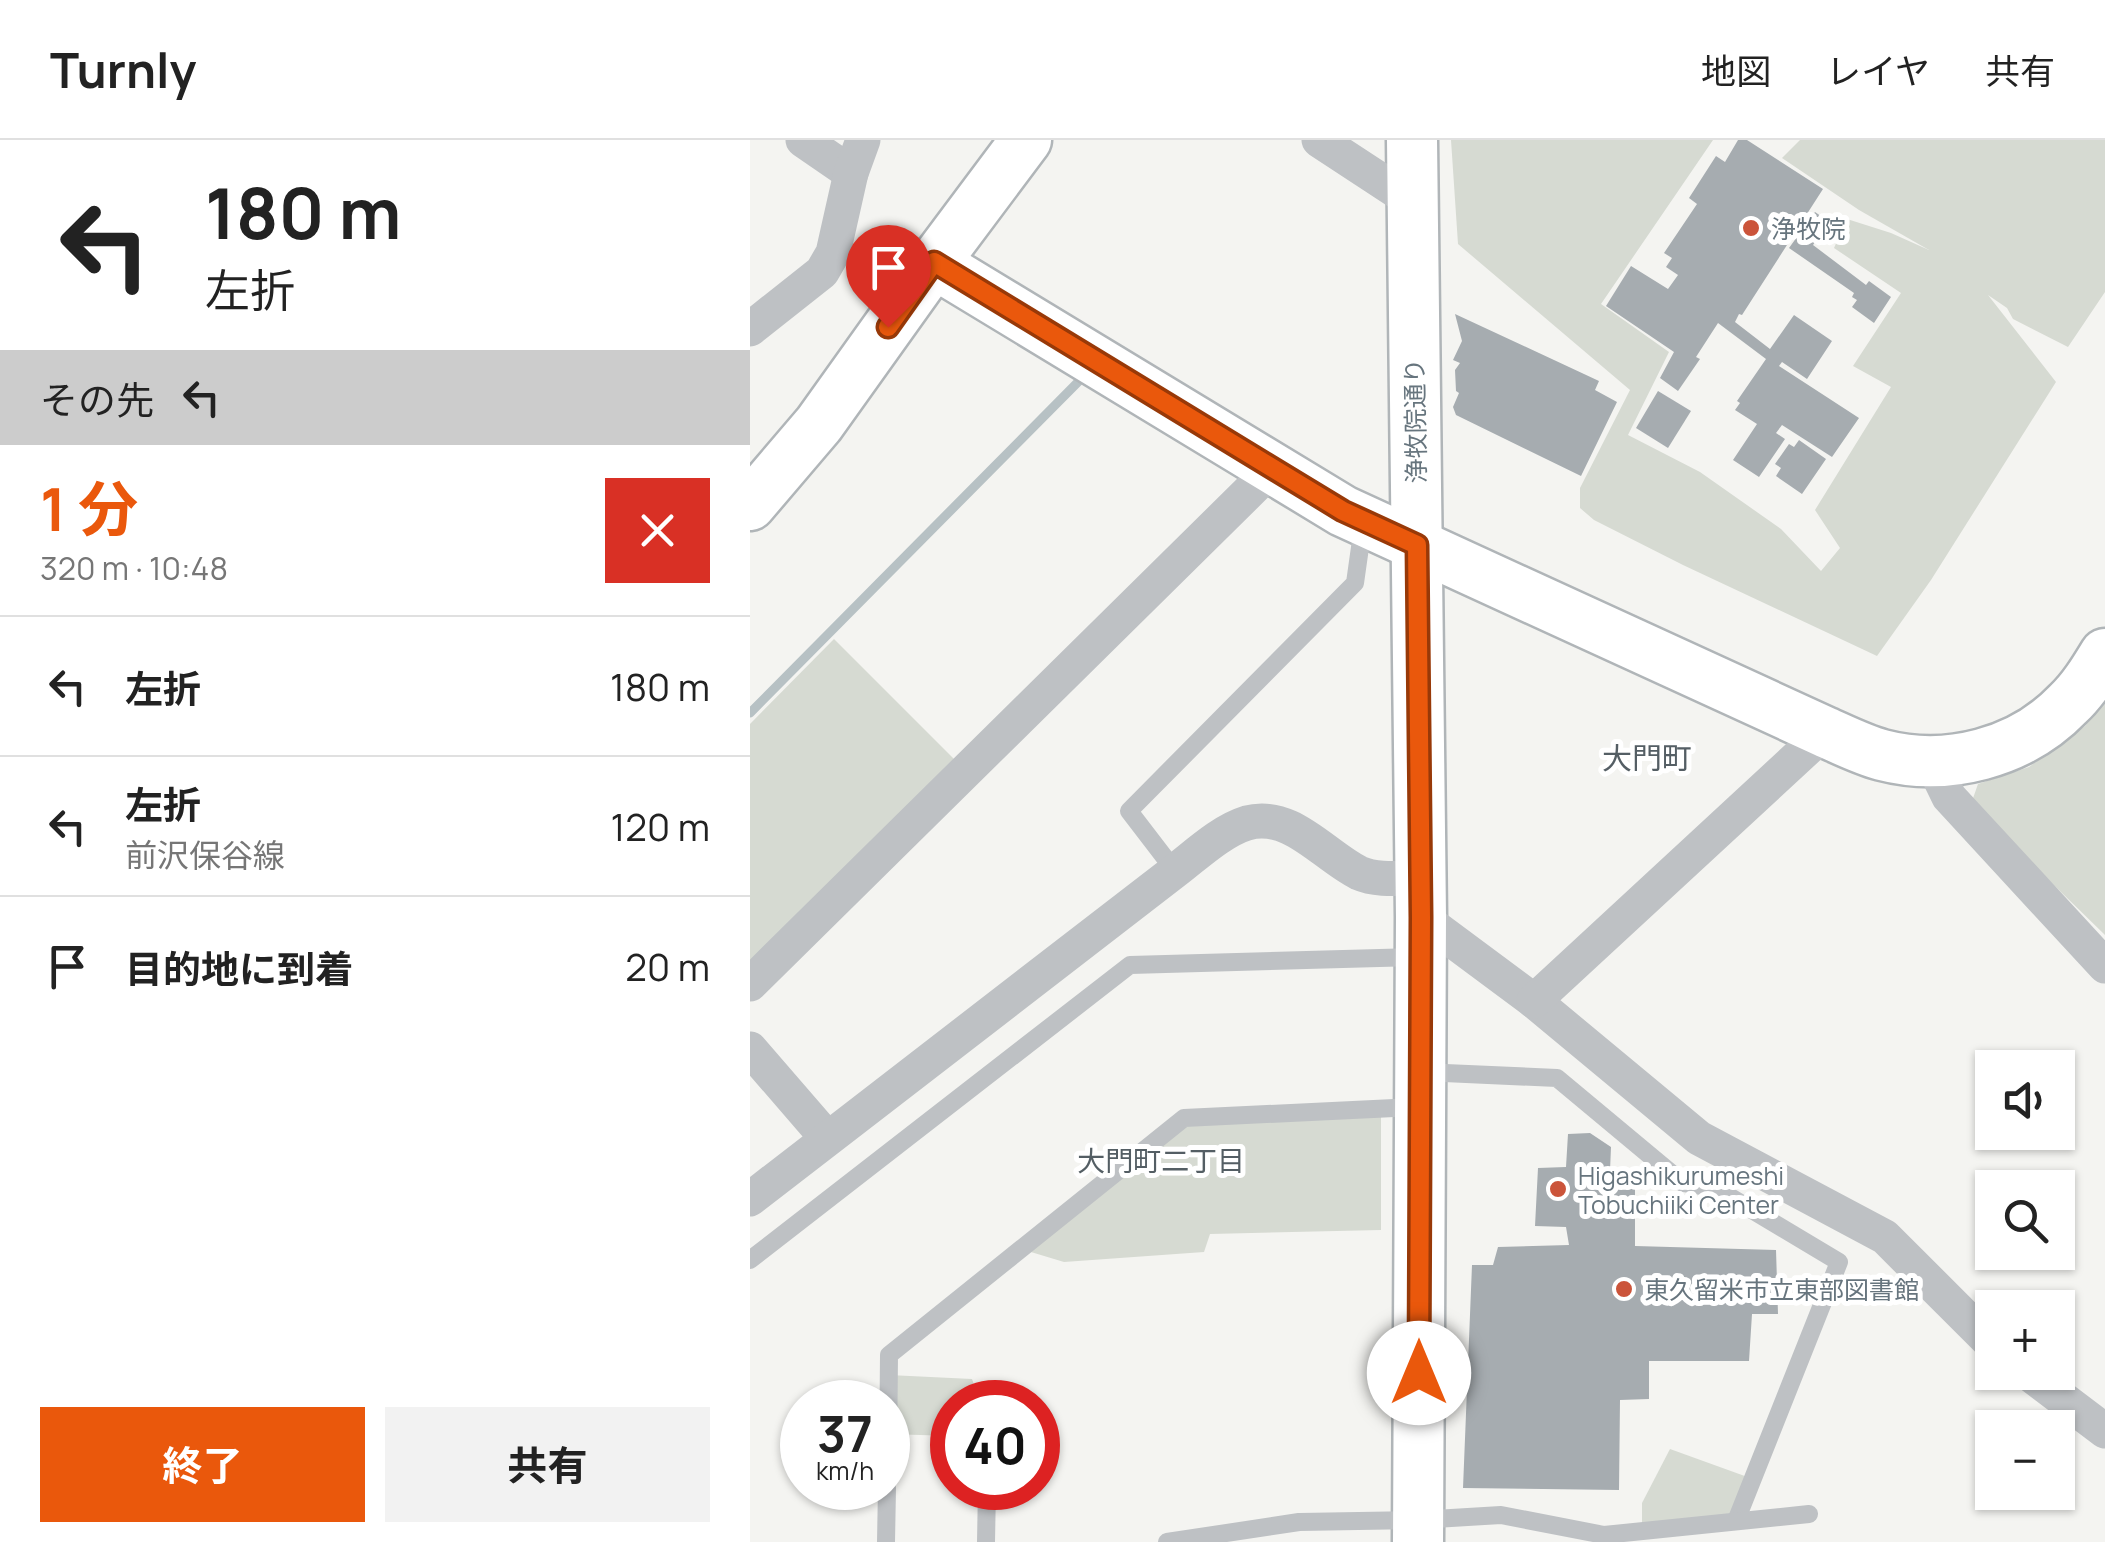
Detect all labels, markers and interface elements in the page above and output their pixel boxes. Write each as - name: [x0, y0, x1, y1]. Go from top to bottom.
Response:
- text: Turnly: [50, 37, 196, 102]
- text: 地図: [1701, 47, 1771, 95]
- text: レイヤ: [1826, 47, 1930, 95]
- text: 共有: [1985, 47, 2055, 95]
- text: 180 m: [205, 164, 402, 260]
- icon: left: [40, 180, 170, 310]
- place label: 浄牧院: [1771, 211, 1846, 246]
- marker: 浄牧院: [1740, 217, 1762, 239]
- pin: [846, 225, 931, 328]
- icon: arrive: [861, 240, 916, 295]
- text: 左折: [205, 259, 295, 321]
- street label: 浄牧院通り: [1396, 358, 1434, 484]
- icon: left: [174, 370, 229, 425]
- text: その先: [40, 373, 154, 425]
- text: 1 分: [40, 467, 138, 549]
- button: close: [605, 478, 710, 583]
- text: 320 m · 10:48: [40, 546, 228, 590]
- icon: left: [40, 659, 95, 714]
- text: 180 m: [610, 660, 710, 712]
- text: 左折: [125, 662, 201, 714]
- district label: 大門町: [1602, 737, 1692, 778]
- text: 左折: [125, 778, 201, 830]
- icon: left: [40, 799, 95, 854]
- text: 120 m: [611, 800, 710, 852]
- text: 前沢保谷線: [125, 833, 285, 877]
- icon: arrive: [40, 939, 95, 994]
- text: 20 m: [625, 940, 710, 992]
- text: 目的地に到着: [125, 942, 353, 994]
- map controls: [1975, 1050, 2075, 1510]
- button: sound: [1975, 1050, 2075, 1150]
- district label: 大門町二丁目: [1077, 1141, 1245, 1179]
- place label: Higashikurumeshi Tobuchiiki Center: [1578, 1158, 1784, 1222]
- button: search: [1975, 1170, 2075, 1270]
- marker: Higashikurumeshi Tobuchiiki Center: [1547, 1178, 1569, 1200]
- place label: 東久留米市立東部図書館: [1644, 1272, 1919, 1307]
- marker: 東久留米市立東部図書館: [1613, 1278, 1635, 1300]
- button: +: [1975, 1290, 2075, 1390]
- position arrow: [1367, 1321, 1471, 1425]
- speed limit sign: 40: [930, 1380, 1060, 1510]
- text: 37: [817, 1399, 873, 1467]
- button: 終了: [40, 1407, 365, 1522]
- button: 共有: [385, 1407, 710, 1522]
- button: −: [1975, 1410, 2075, 1510]
- text: km/h: [816, 1453, 874, 1488]

